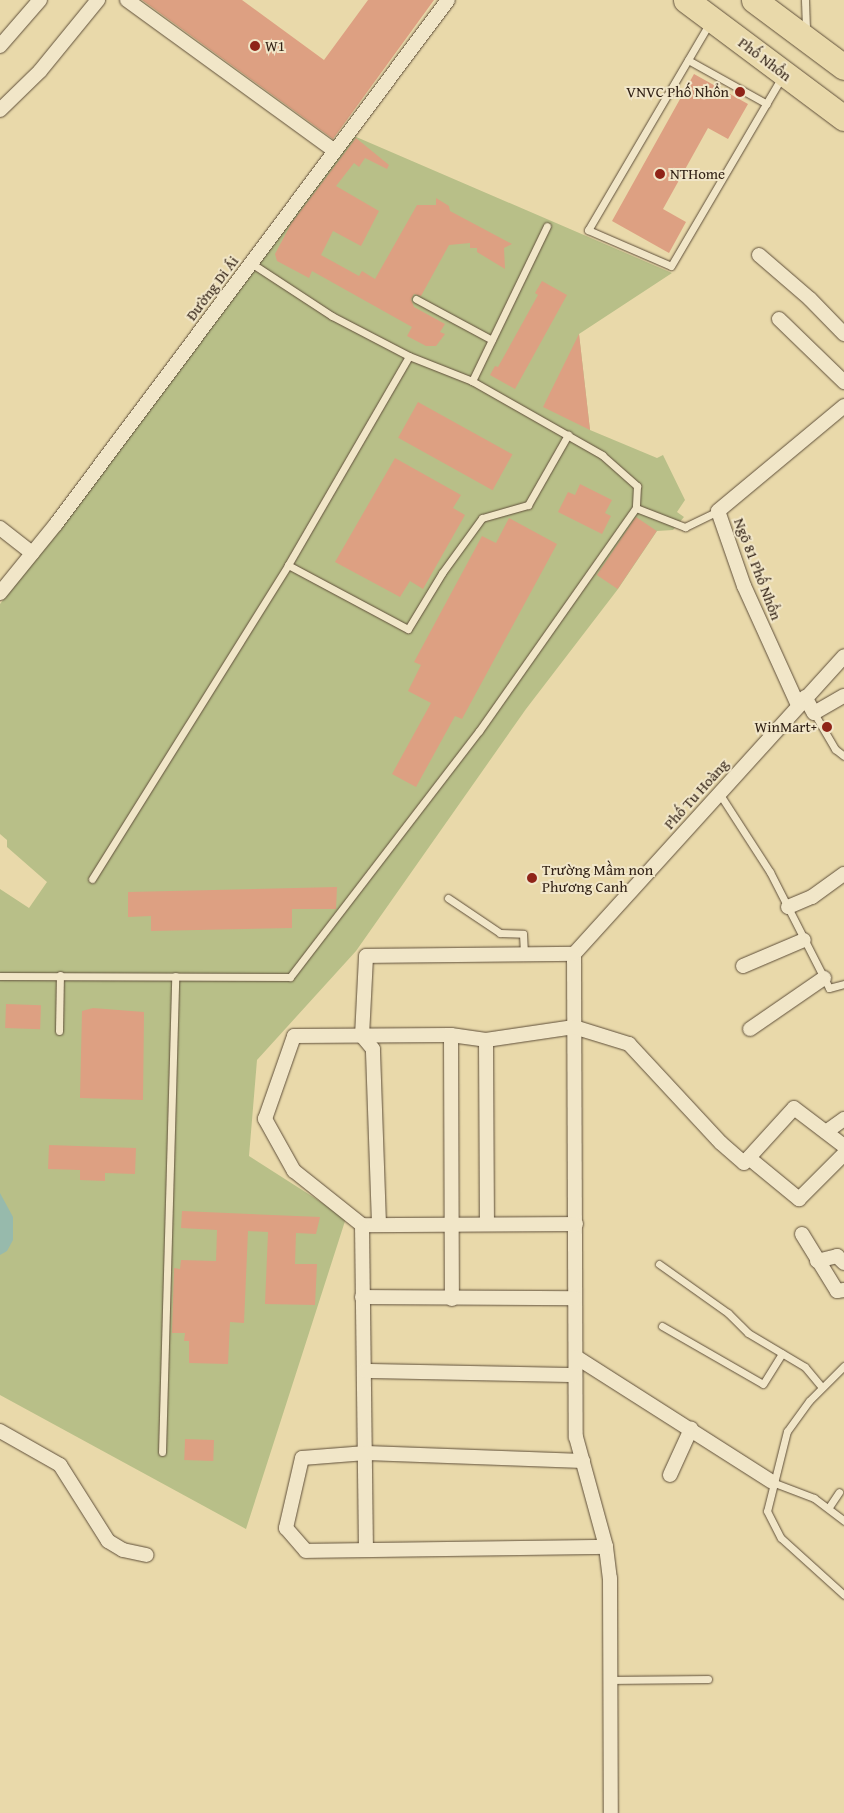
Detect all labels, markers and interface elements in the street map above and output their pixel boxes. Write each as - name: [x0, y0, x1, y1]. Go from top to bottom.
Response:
- street label: Phố Nhổn: [735, 33, 795, 85]
- place label: W1: [265, 37, 285, 55]
- marker: W1: [249, 40, 261, 52]
- place label: VNVC Phố Nhổn: [626, 83, 729, 101]
- marker: VNVC Phố Nhổn: [733, 85, 747, 99]
- place label: NTHome: [670, 165, 725, 183]
- marker: NTHome: [654, 168, 666, 180]
- street label: Đường Di Ái: [182, 252, 242, 324]
- street label: Ngõ 81 Phố Nhổn: [730, 515, 786, 623]
- place label: WinMart+: [755, 718, 817, 736]
- marker: WinMart+: [821, 721, 833, 733]
- street label: Phố Tu Hoàng: [660, 755, 732, 833]
- place label: Trường Mầm non Phương Canh: [542, 860, 653, 895]
- marker: Trường Mầm non Phương Canh: [526, 872, 538, 884]

